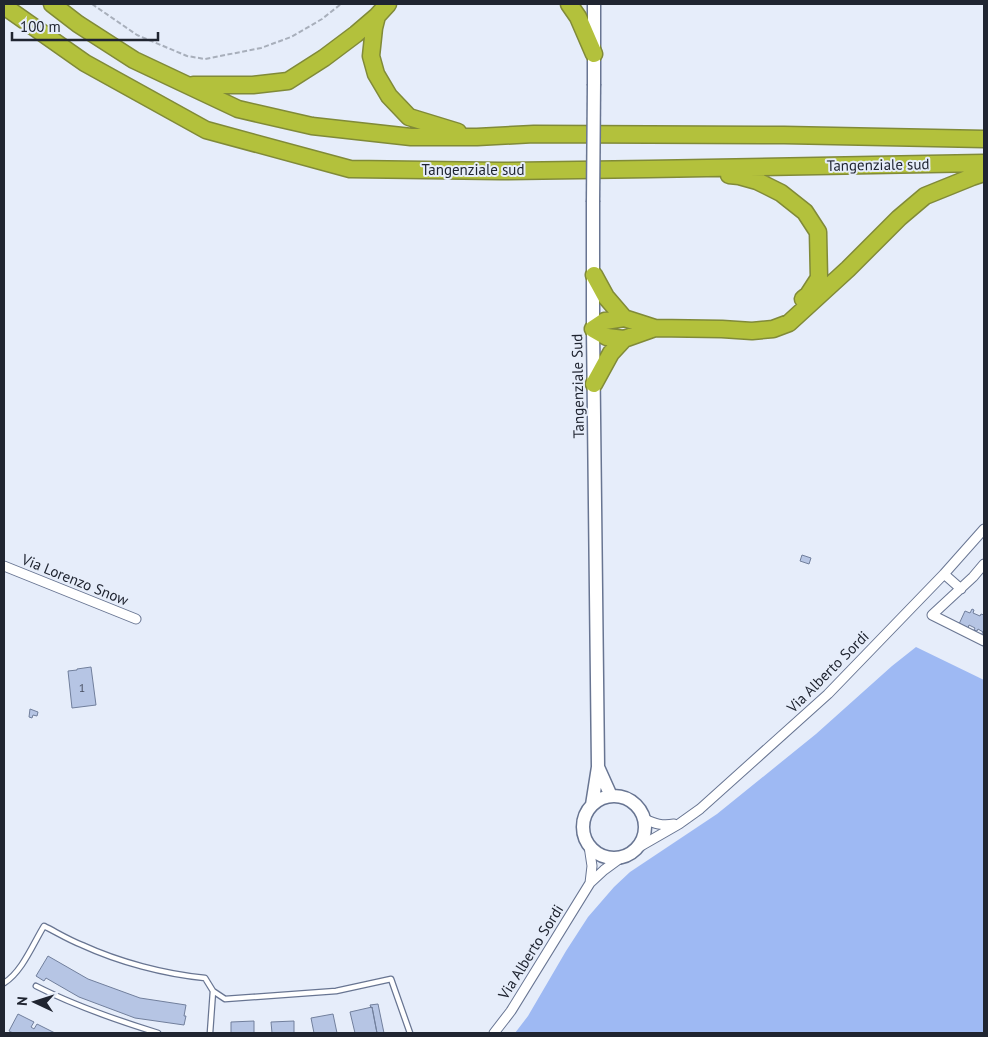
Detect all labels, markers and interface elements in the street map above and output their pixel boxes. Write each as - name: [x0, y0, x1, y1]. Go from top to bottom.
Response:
- scale bar: [12, 10, 159, 42]
- text: 100 m: [20, 17, 61, 36]
- street label: Tangenziale sud: [826, 154, 930, 175]
- street label: Tangenziale sud: [422, 160, 524, 179]
- street label: Tangenziale Sud: [567, 334, 588, 438]
- street label: Via Lorenzo Snow: [18, 549, 131, 610]
- street label: Via Alberto Sordi: [782, 627, 873, 717]
- house number: 1: [79, 680, 85, 695]
- street label: Via Alberto Sordi: [493, 901, 567, 1003]
- north arrow: [10, 977, 60, 1027]
- text: N: [13, 996, 31, 1006]

